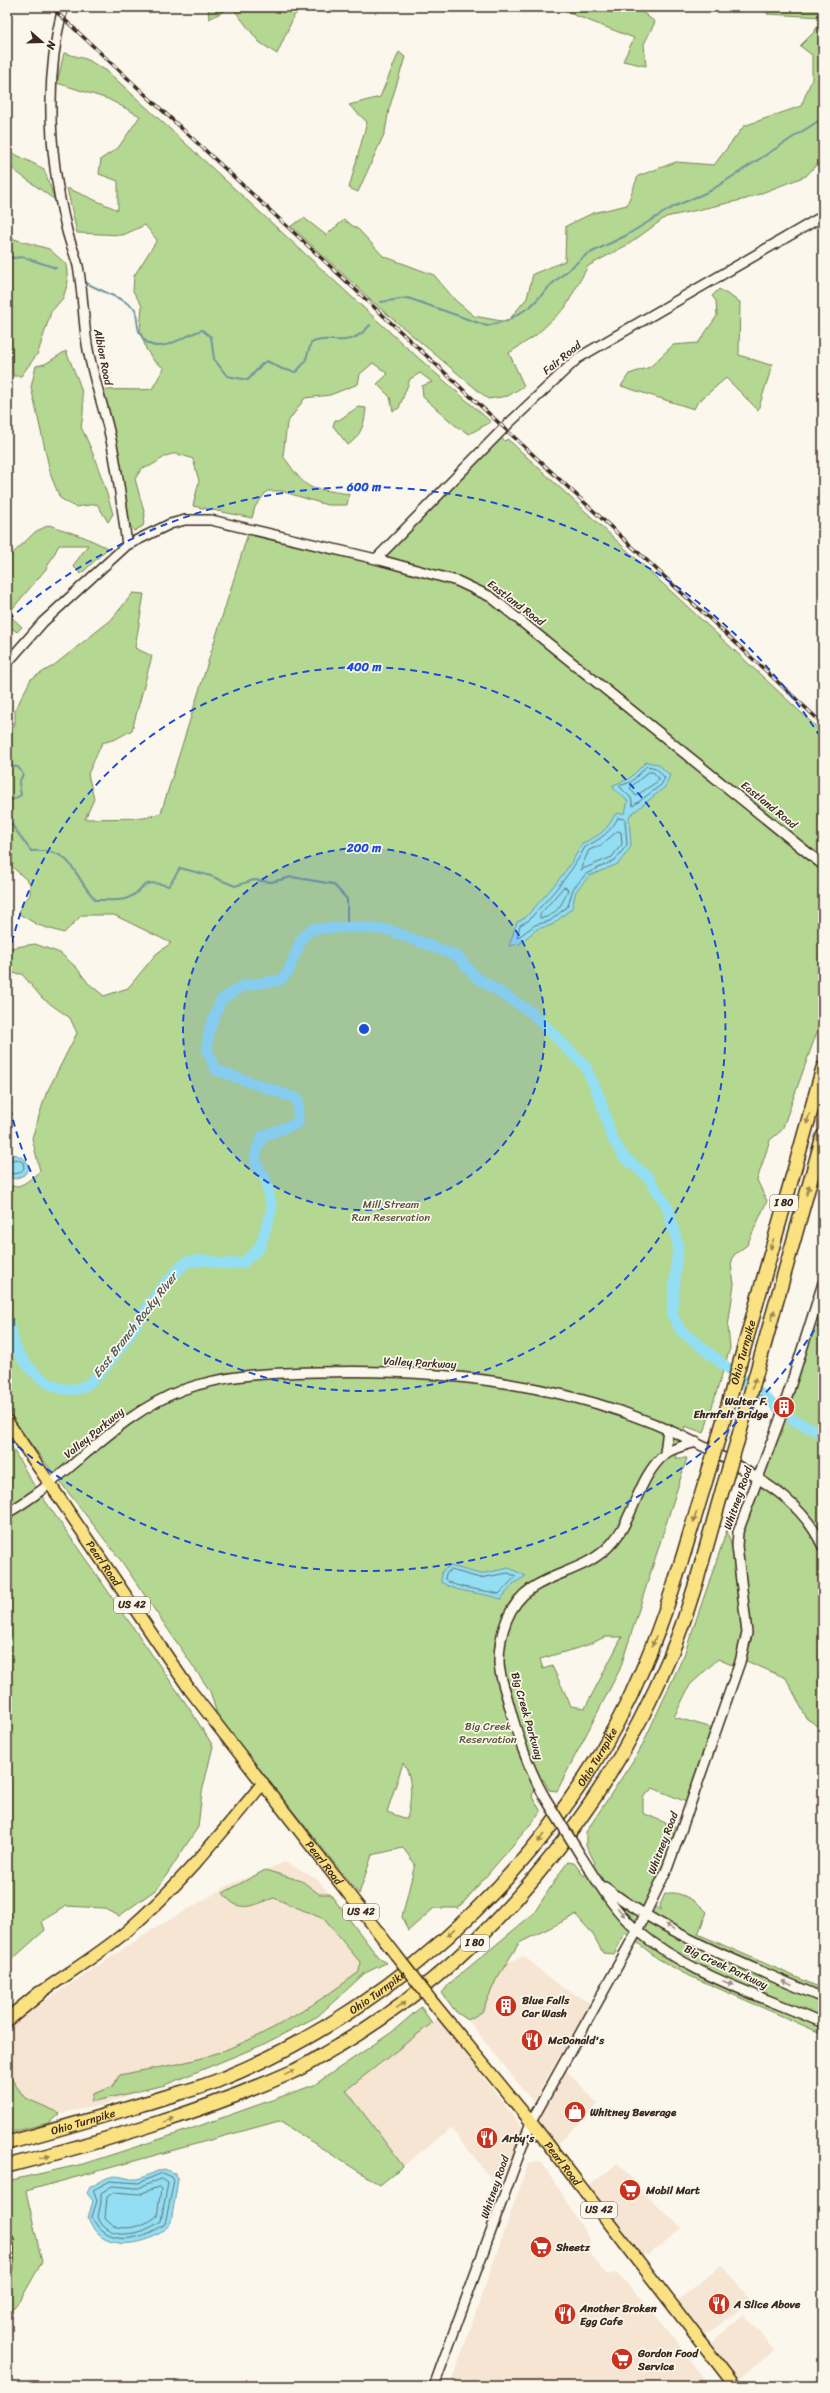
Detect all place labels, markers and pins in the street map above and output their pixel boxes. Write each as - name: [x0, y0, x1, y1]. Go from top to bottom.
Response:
- centre of rings: [357, 1022, 371, 1036]
- place label: Walter F. Ehrnfelt Bridge: [694, 1392, 769, 1424]
- building icon: Walter F. Ehrnfelt Bridge: [771, 1394, 797, 1420]
- place label: Blue Falls Car Wash: [521, 1991, 570, 2023]
- building icon: Blue Falls Car Wash: [493, 1993, 519, 2019]
- restaurant icon: McDonald's: [519, 2027, 545, 2053]
- place label: McDonald's: [547, 2031, 605, 2050]
- shop icon: Whitney Beverage: [562, 2099, 588, 2125]
- place label: Whitney Beverage: [590, 2103, 677, 2122]
- restaurant icon: Arby's: [474, 2125, 500, 2151]
- place label: Arby's: [501, 2129, 535, 2148]
- supermarket icon: Mobil Mart: [617, 2177, 643, 2203]
- place label: Mobil Mart: [645, 2181, 700, 2200]
- supermarket icon: Sheetz: [528, 2234, 554, 2260]
- place label: Sheetz: [555, 2238, 591, 2257]
- restaurant icon: A Slice Above: [706, 2291, 732, 2317]
- place label: A Slice Above: [733, 2295, 801, 2314]
- place label: Another Broken Egg Cafe: [579, 2299, 657, 2331]
- restaurant icon: Another Broken Egg Cafe: [552, 2301, 578, 2327]
- place label: Gordon Food Service: [637, 2344, 699, 2376]
- supermarket icon: Gordon Food Service: [609, 2346, 635, 2372]

